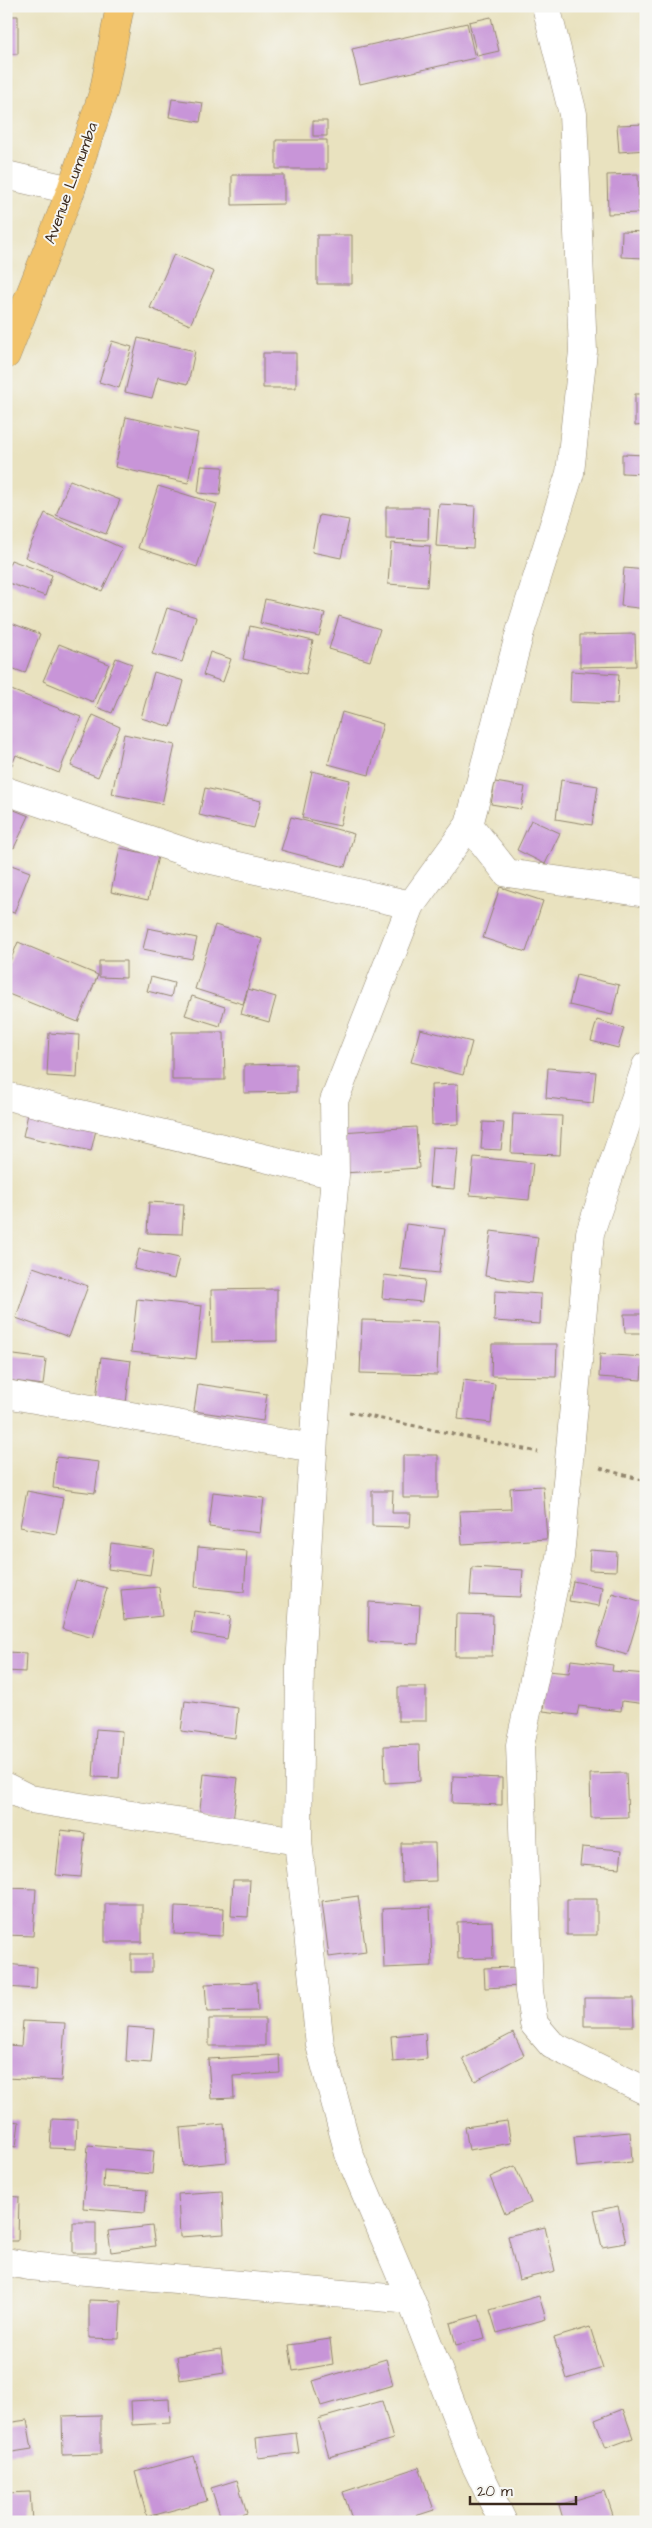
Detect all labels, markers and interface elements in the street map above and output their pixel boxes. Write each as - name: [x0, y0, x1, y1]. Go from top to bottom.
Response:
- street label: Avenue Lumumba: [39, 119, 103, 247]
- scale bar: [470, 2473, 576, 2505]
- text: 20 m: [477, 2481, 513, 2502]

